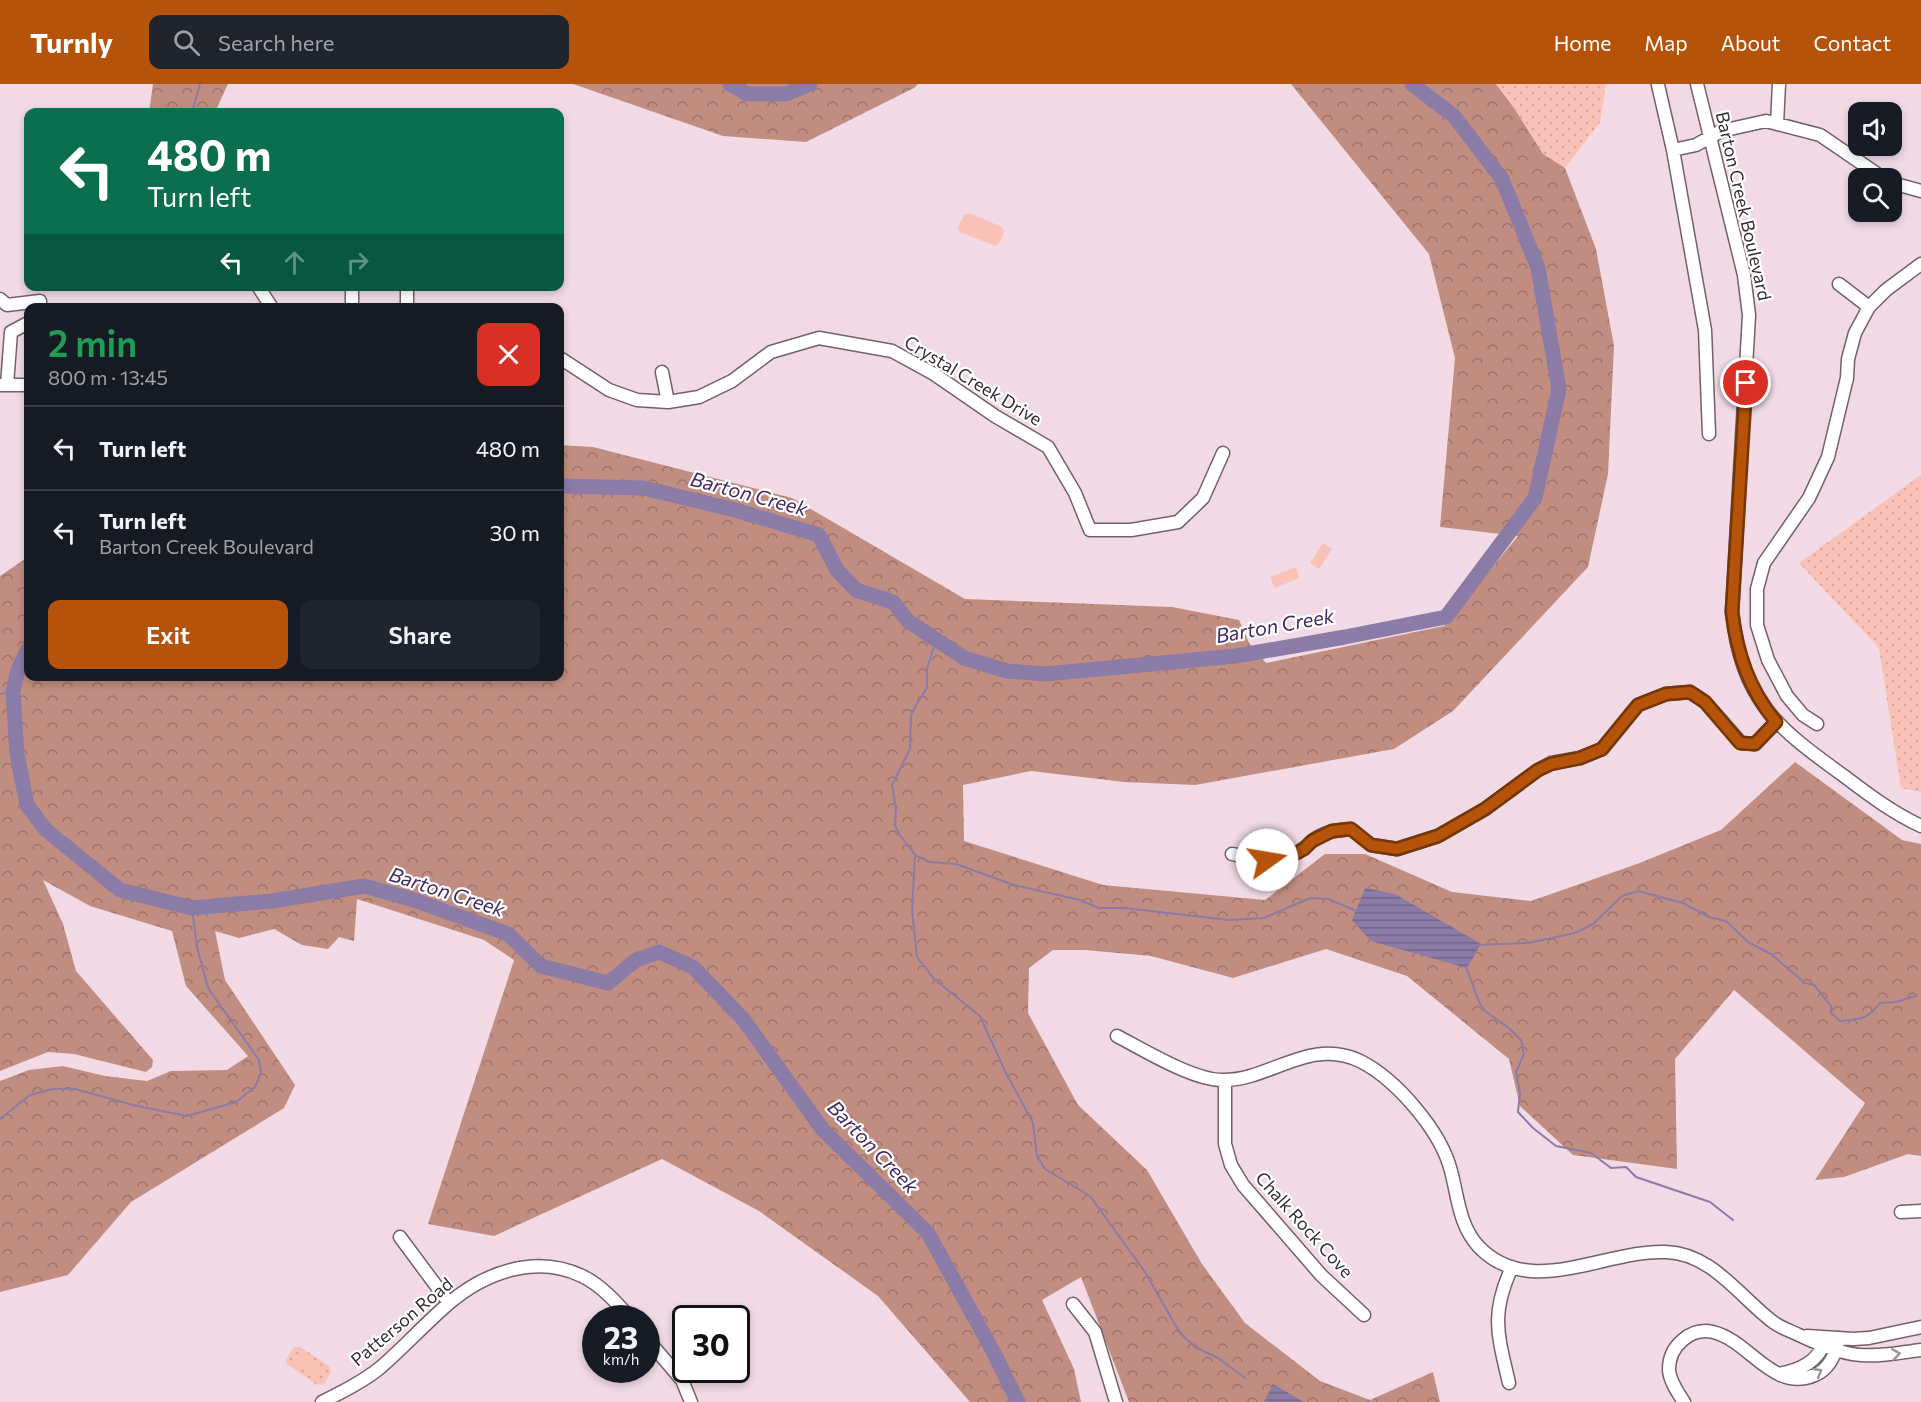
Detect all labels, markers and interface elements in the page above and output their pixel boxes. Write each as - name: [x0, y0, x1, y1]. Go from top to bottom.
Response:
- search box: [149, 15, 569, 69]
- text: Turnly: [30, 25, 113, 59]
- icon: search: [170, 26, 203, 59]
- text: Search here: [218, 29, 334, 56]
- text: Home: [1554, 30, 1611, 55]
- text: Map: [1644, 30, 1688, 55]
- text: About: [1721, 30, 1780, 55]
- text: Contact: [1813, 30, 1891, 55]
- map controls: [1848, 102, 1902, 222]
- button: sound: [1848, 102, 1902, 156]
- street label: Barton Creek Boulevard: [1712, 109, 1776, 302]
- text: 480 m: [147, 128, 271, 180]
- icon: left: [48, 132, 126, 210]
- button: search: [1848, 168, 1902, 222]
- text: Turn left: [147, 180, 251, 213]
- icon: left: [215, 246, 248, 279]
- icon: ahead: [278, 246, 311, 279]
- icon: right: [341, 246, 374, 279]
- text: 2 min: [48, 320, 137, 364]
- button: close: [477, 323, 540, 386]
- street label: Crystal Creek Drive: [901, 330, 1046, 430]
- pin: [1720, 357, 1771, 408]
- text: 800 m · 13:45: [48, 365, 168, 389]
- icon: arrive: [1729, 366, 1762, 399]
- icon: left: [48, 432, 81, 465]
- text: Turn left: [99, 435, 186, 462]
- text: 480 m: [476, 435, 540, 462]
- water label: Barton Creek: [688, 466, 811, 520]
- text: Turn left: [99, 507, 186, 534]
- icon: left: [48, 516, 81, 549]
- text: 30 m: [490, 519, 540, 546]
- text: Barton Creek Boulevard: [99, 534, 314, 558]
- button: Exit: [48, 600, 288, 669]
- button: Share: [300, 600, 540, 669]
- water label: Barton Creek: [1214, 603, 1337, 647]
- position arrow: [1235, 828, 1299, 892]
- water label: Barton Creek: [387, 861, 509, 921]
- water label: Barton Creek: [823, 1095, 925, 1199]
- street label: Chalk Rock Cove: [1251, 1167, 1358, 1282]
- street label: Patterson Road: [346, 1272, 457, 1370]
- speed limit sign: 30: [672, 1305, 750, 1383]
- text: 23: [604, 1318, 638, 1355]
- one-way arrow: [1892, 1348, 1901, 1360]
- text: km/h: [603, 1350, 639, 1368]
- one-way arrow: [1811, 1369, 1822, 1380]

